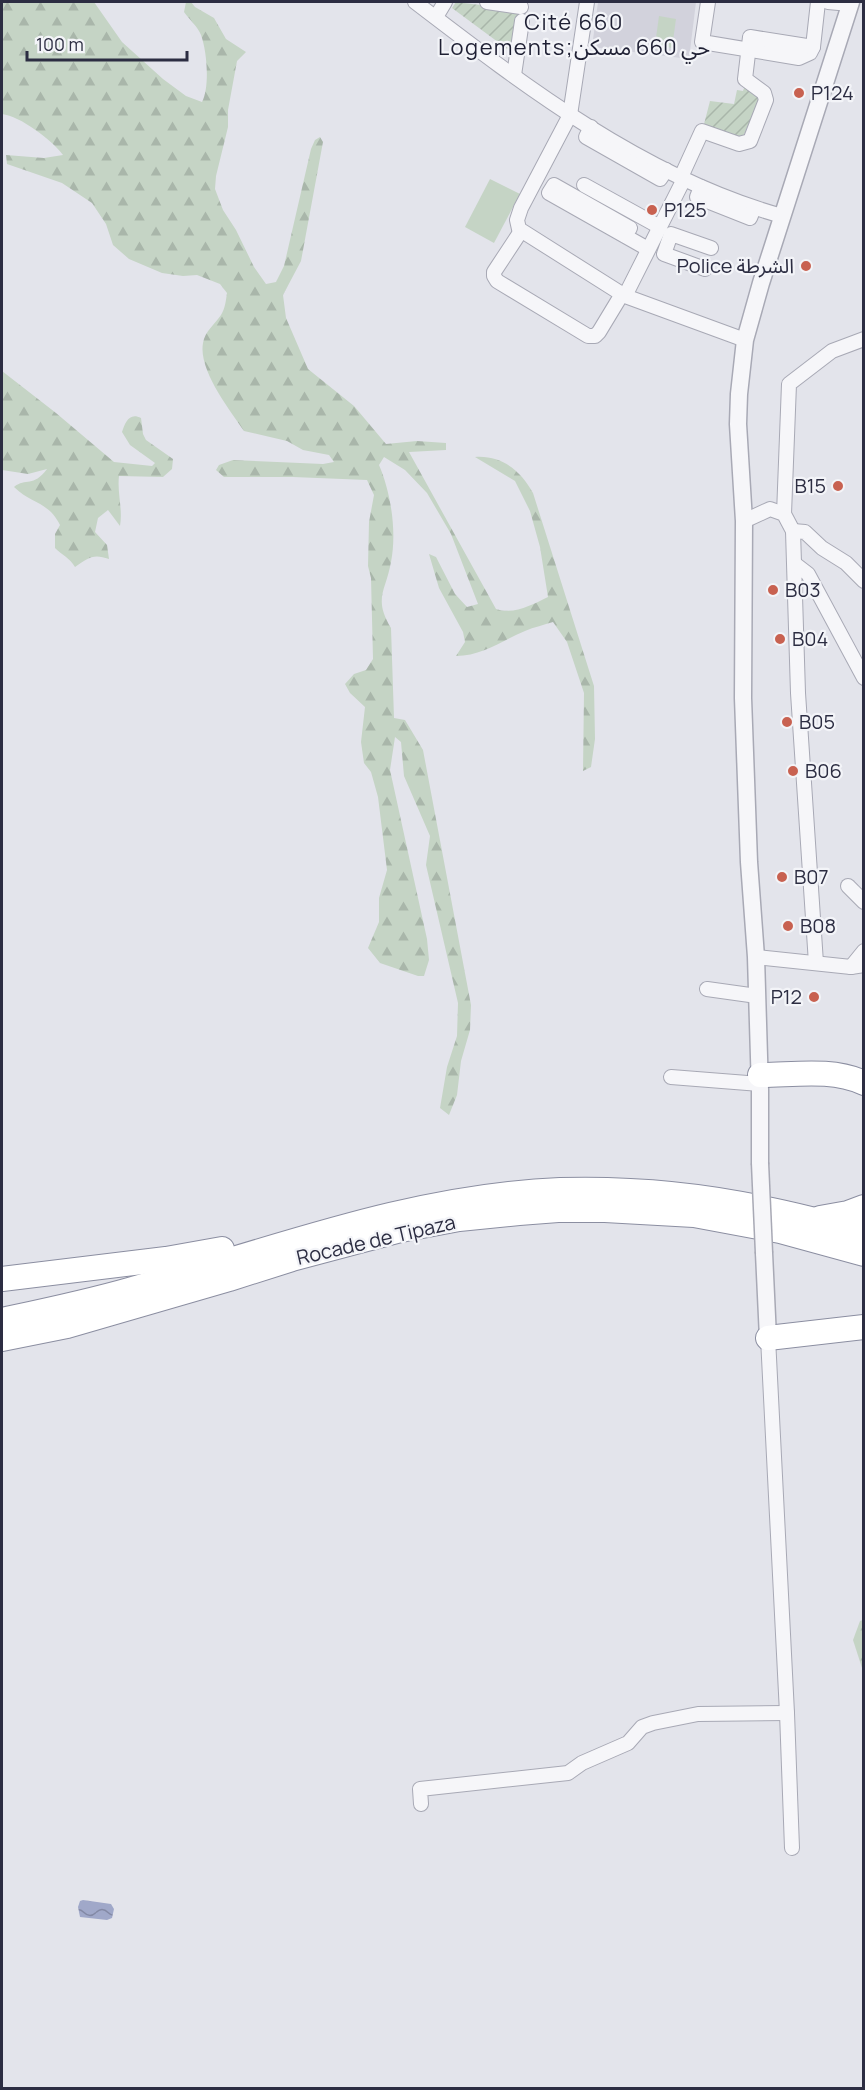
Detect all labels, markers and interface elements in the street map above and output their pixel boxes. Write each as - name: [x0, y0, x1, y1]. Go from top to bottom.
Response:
- district label: Cité 660 Logements;حي 660 مسكن: [438, 7, 710, 64]
- scale bar: [27, 24, 188, 62]
- text: 100 m: [36, 32, 84, 56]
- place label: P124: [811, 79, 854, 106]
- marker: P124: [792, 86, 806, 100]
- place label: P125: [664, 196, 707, 223]
- marker: P125: [645, 203, 659, 217]
- place label: Police الشرطة: [677, 252, 794, 279]
- marker: Police الشرطة: [799, 259, 813, 273]
- place label: B15: [794, 472, 826, 499]
- marker: B15: [831, 479, 845, 493]
- place label: B03: [785, 576, 821, 603]
- marker: B03: [766, 583, 780, 597]
- place label: B04: [792, 625, 828, 652]
- marker: B04: [773, 632, 787, 646]
- place label: B05: [799, 708, 835, 735]
- marker: B05: [780, 715, 794, 729]
- place label: B06: [805, 757, 842, 784]
- marker: B06: [786, 764, 800, 778]
- place label: B07: [794, 863, 829, 890]
- marker: B07: [775, 870, 789, 884]
- place label: B08: [800, 912, 836, 939]
- marker: B08: [781, 919, 795, 933]
- place label: P12: [771, 983, 802, 1010]
- marker: P12: [807, 990, 821, 1004]
- street label: Rocade de Tipaza: [294, 1208, 458, 1271]

